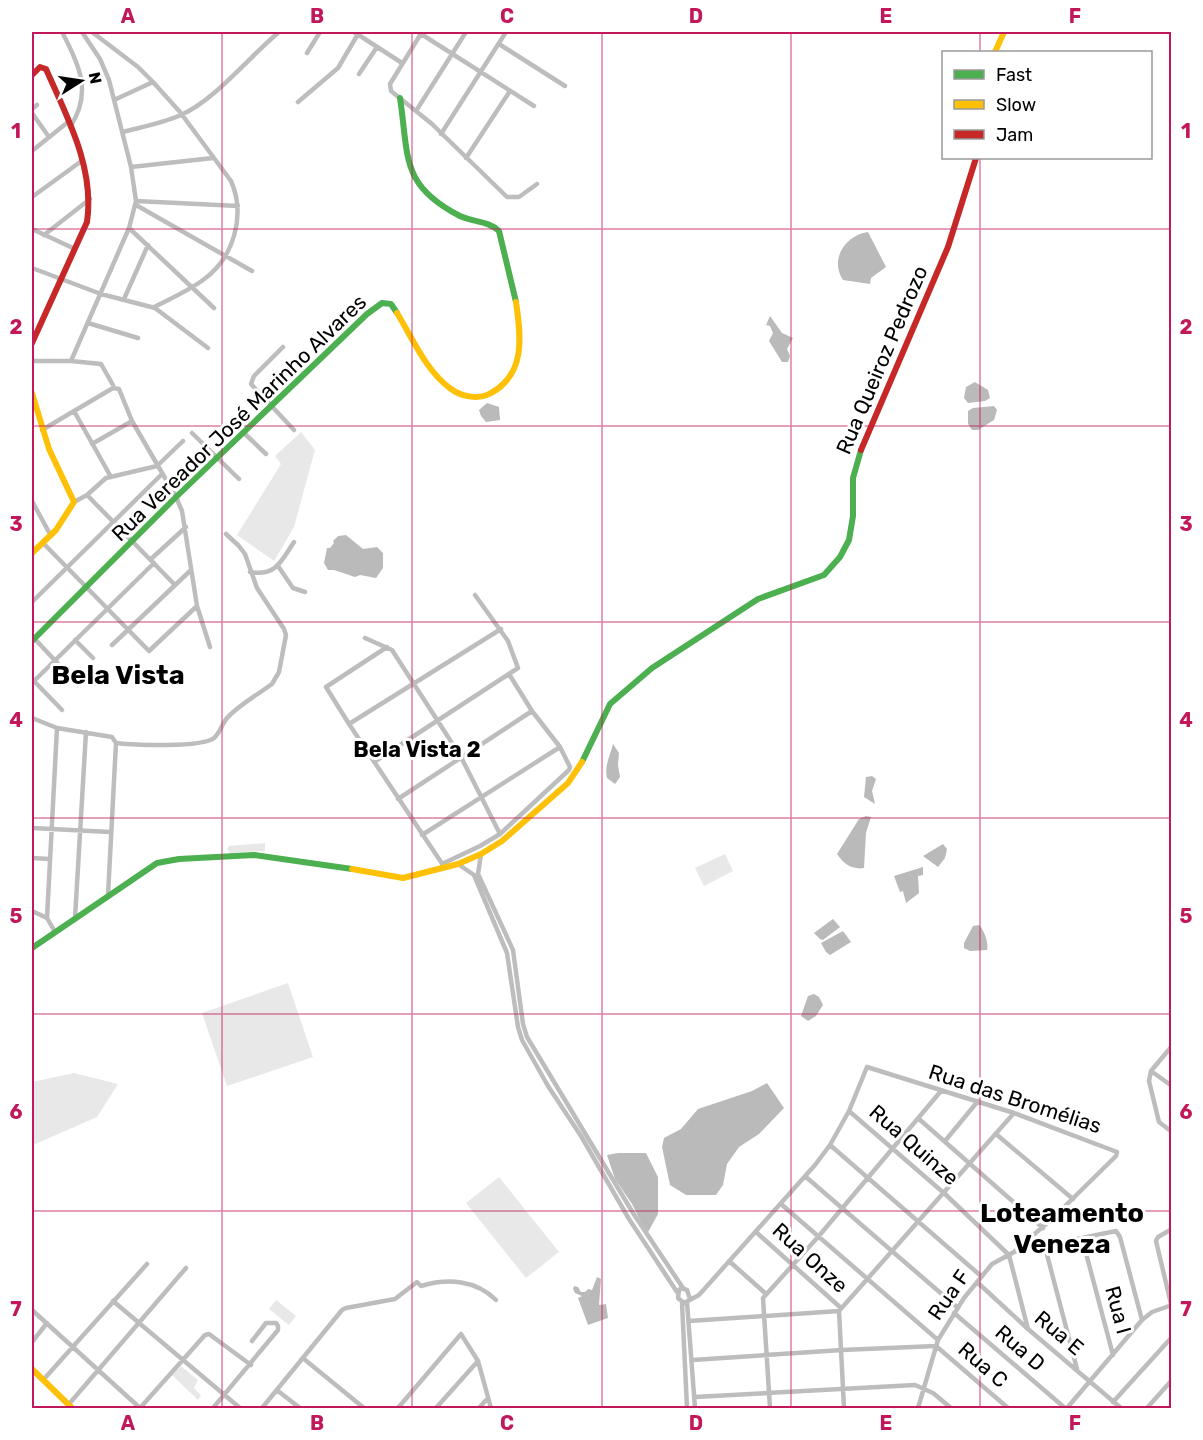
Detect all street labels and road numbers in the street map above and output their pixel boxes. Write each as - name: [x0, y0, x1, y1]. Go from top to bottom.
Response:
- street label: Rua Queiroz Pedrozo: [831, 262, 933, 458]
- street label: Rua Vereador José Marinho Alvares: [106, 289, 371, 546]
- street label: Rua das Bromélias: [926, 1059, 1105, 1138]
- street label: Rua Quinze: [865, 1099, 964, 1190]
- street label: Rua Onze: [768, 1217, 853, 1298]
- street label: Rua F: [922, 1265, 975, 1325]
- street label: Rua I: [1100, 1283, 1137, 1337]
- street label: Rua E: [1030, 1305, 1089, 1360]
- street label: Rua D: [990, 1319, 1050, 1376]
- street label: Rua C: [954, 1336, 1013, 1393]

